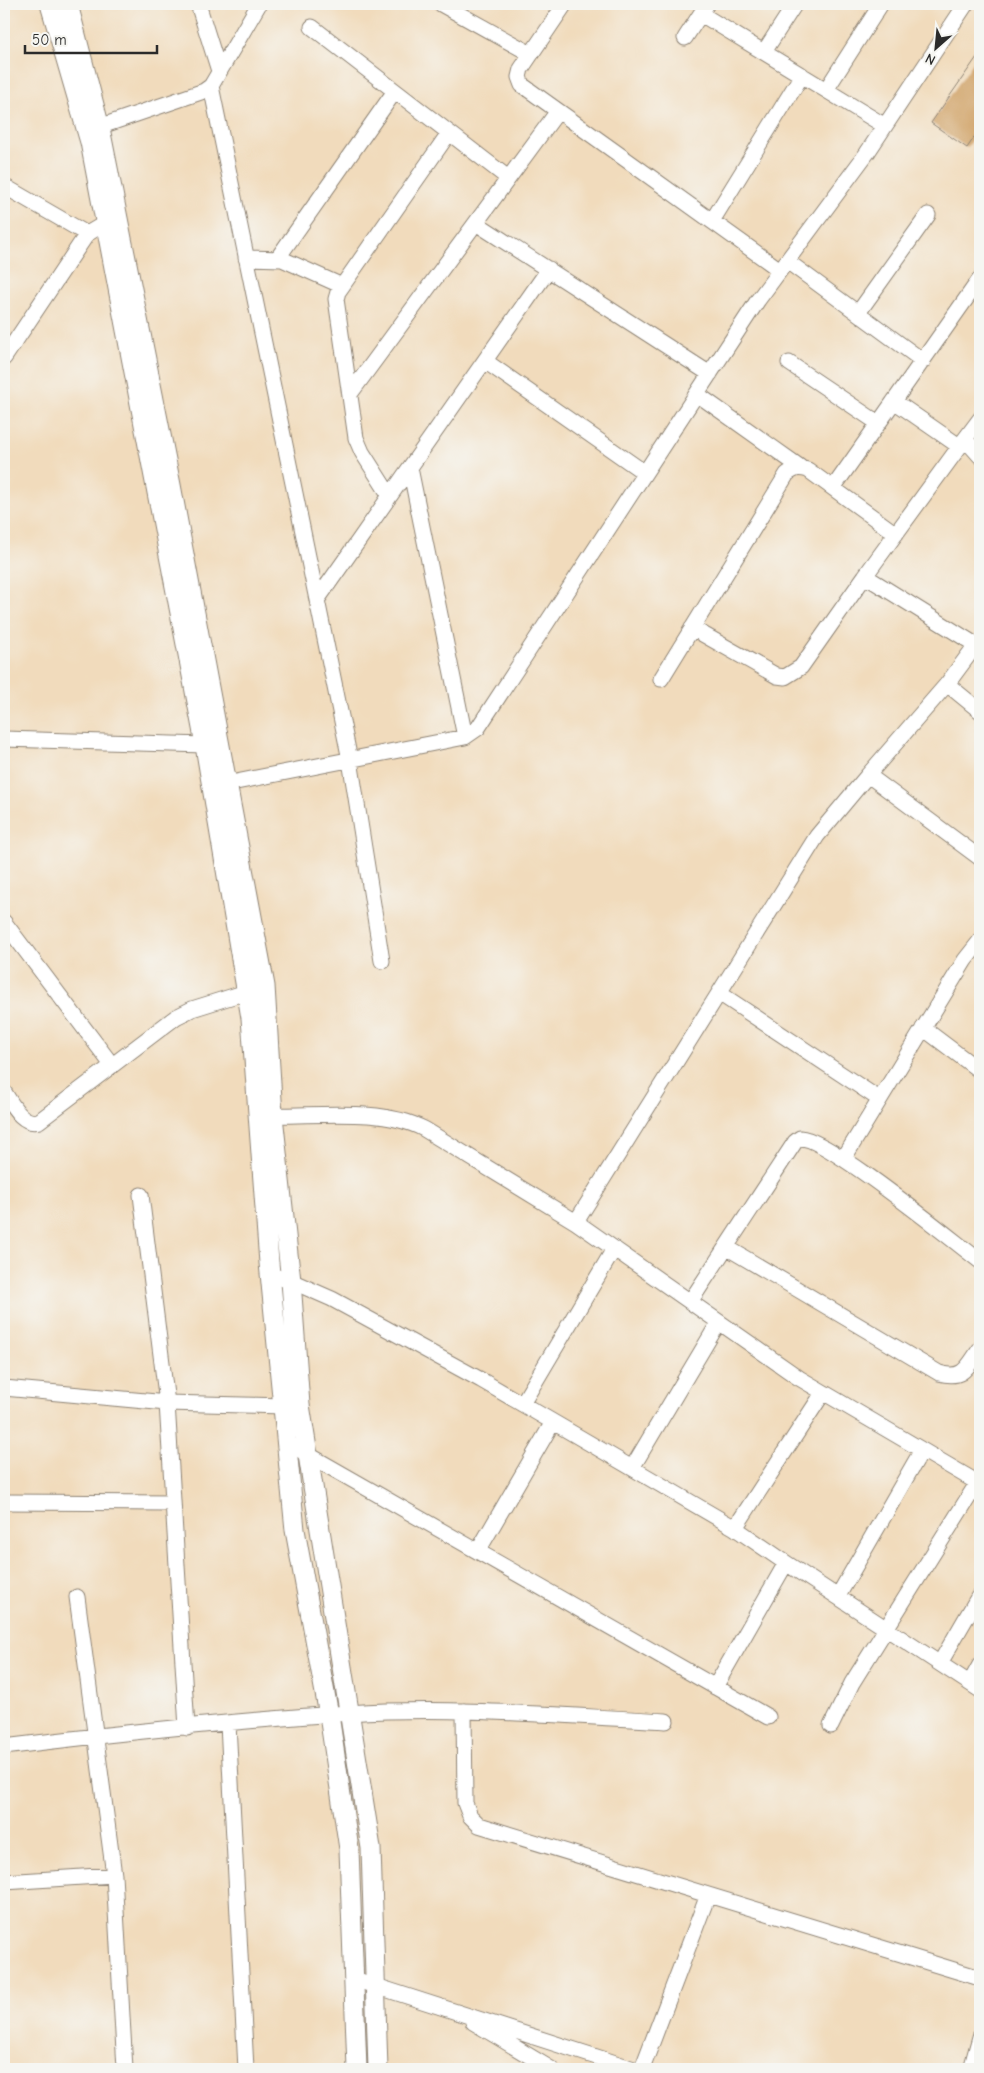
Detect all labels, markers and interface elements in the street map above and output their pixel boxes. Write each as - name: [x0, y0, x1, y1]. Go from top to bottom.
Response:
- scale bar: [25, 22, 158, 54]
- north arrow: [912, 22, 962, 72]
- text: 50 m: [32, 31, 67, 49]
- text: N: [922, 49, 938, 69]

